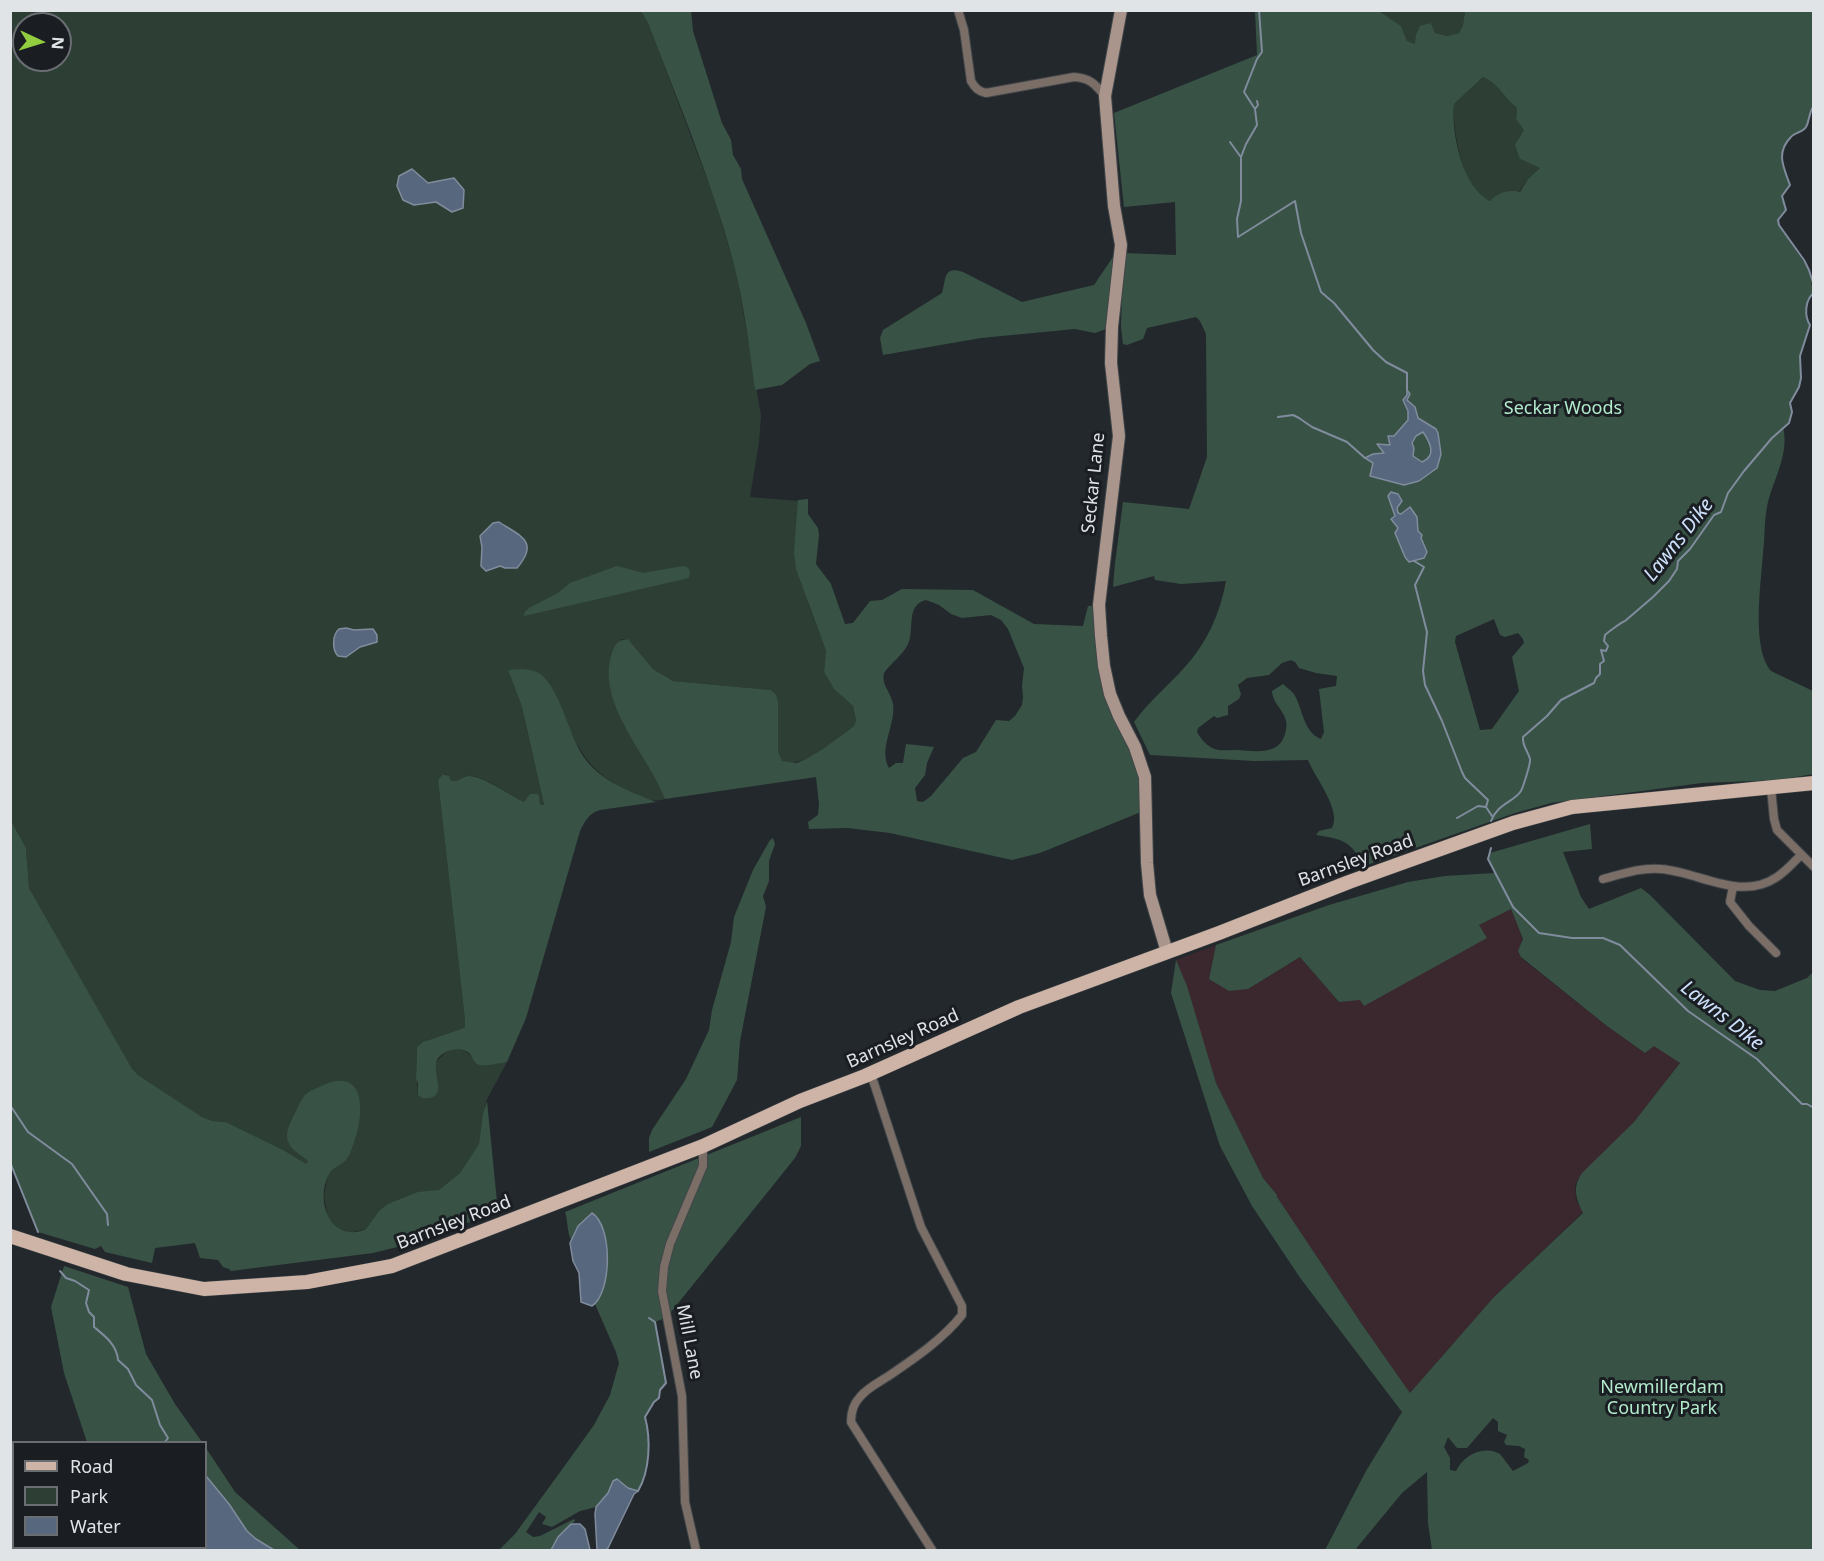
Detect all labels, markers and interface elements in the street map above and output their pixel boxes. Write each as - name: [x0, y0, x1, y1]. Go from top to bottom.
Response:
- north arrow: [12, 12, 72, 72]
- text: N: [47, 36, 69, 50]
- park label: Seckar Woods: [1504, 398, 1622, 420]
- street label: Seckar Lane: [1078, 431, 1110, 535]
- water label: Lawns Dike: [1639, 494, 1719, 586]
- street label: Barnsley Road: [1296, 830, 1416, 892]
- water label: Lawns Dike: [1676, 976, 1768, 1056]
- street label: Barnsley Road: [844, 1005, 962, 1073]
- street label: Barnsley Road: [394, 1191, 514, 1255]
- street label: Mill Lane: [671, 1303, 707, 1381]
- park label: Newmillerdam Country Park: [1600, 1377, 1724, 1420]
- legend: [12, 1441, 207, 1549]
- text: Road: [70, 1454, 113, 1478]
- text: Park: [70, 1484, 108, 1508]
- text: Water: [70, 1514, 121, 1538]

